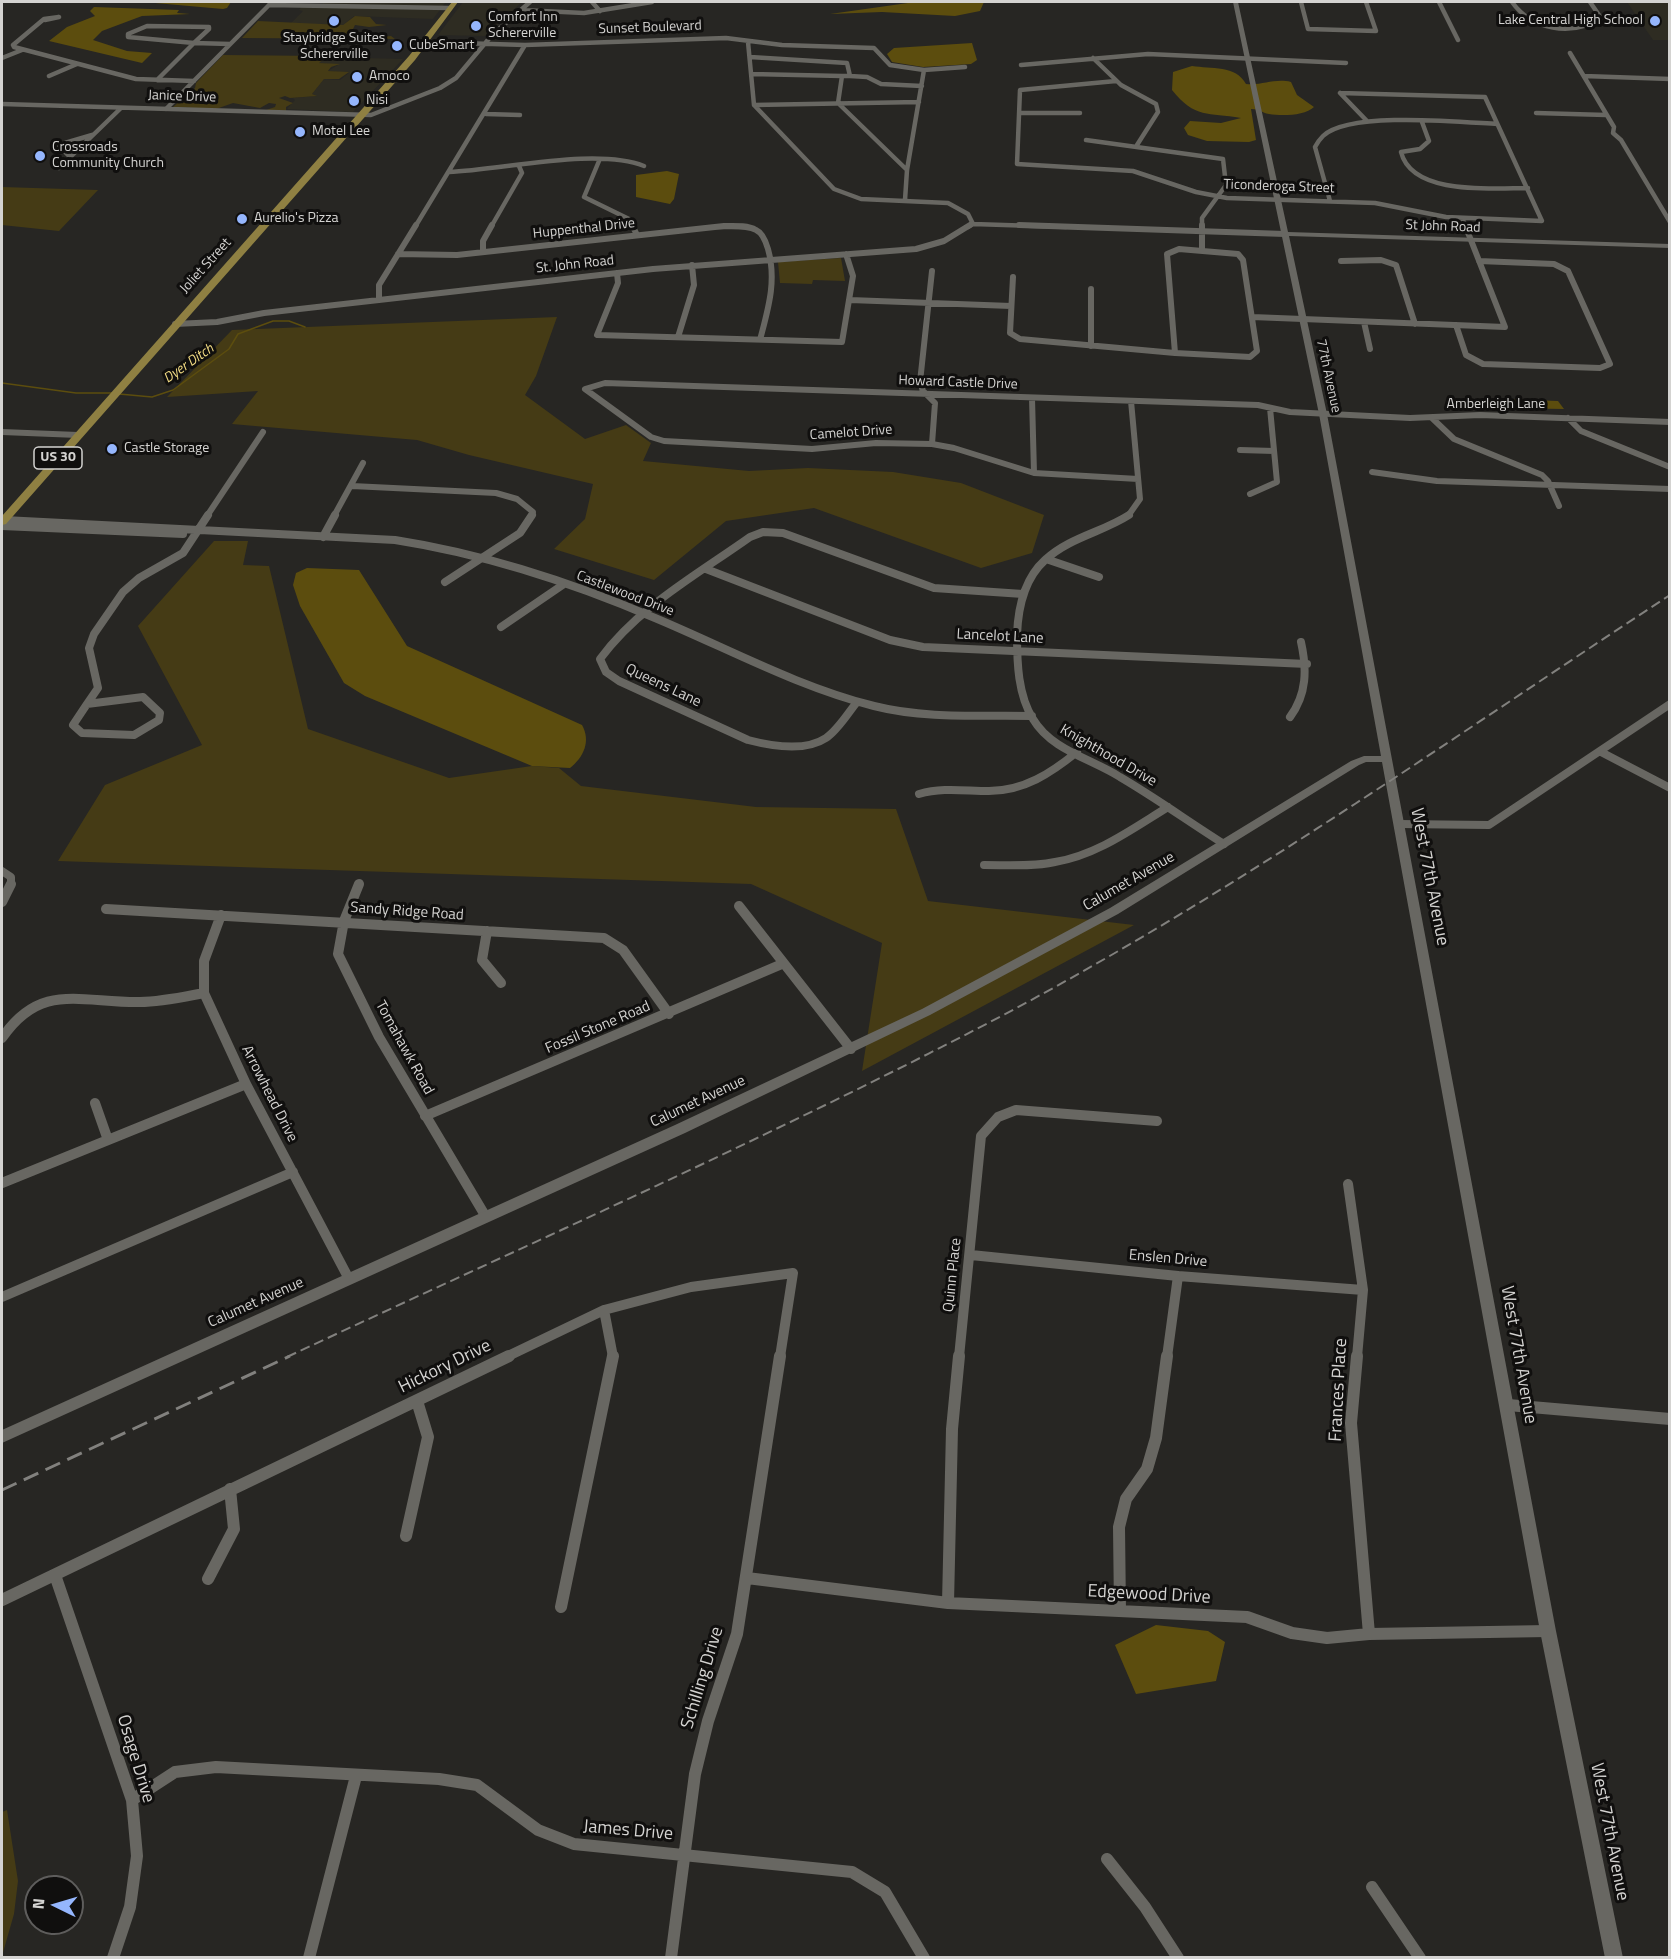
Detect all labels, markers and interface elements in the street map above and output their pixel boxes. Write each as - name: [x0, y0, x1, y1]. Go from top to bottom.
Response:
- place label: Comfort Inn Schererville: [488, 10, 558, 42]
- place label: Lake Central High School: [1498, 13, 1643, 29]
- marker: Staybridge Suites Schererville: [327, 14, 341, 28]
- marker: Lake Central High School: [1648, 14, 1662, 28]
- street label: Sunset Boulevard: [598, 18, 702, 38]
- marker: Comfort Inn Schererville: [469, 19, 483, 33]
- place label: Staybridge Suites Schererville: [283, 31, 385, 63]
- place label: CubeSmart: [409, 38, 474, 54]
- marker: CubeSmart: [390, 39, 404, 53]
- place label: Amoco: [369, 69, 410, 85]
- marker: Amoco: [350, 70, 364, 84]
- street label: Janice Drive: [148, 87, 216, 107]
- place label: Nisi: [366, 93, 388, 109]
- marker: Nisi: [347, 94, 361, 108]
- place label: Motel Lee: [312, 124, 370, 140]
- marker: Motel Lee: [293, 125, 307, 139]
- place label: Crossroads Community Church: [52, 140, 164, 172]
- marker: Crossroads Community Church: [33, 149, 47, 163]
- street label: Ticonderoga Street: [1223, 177, 1335, 197]
- place label: Aurelio's Pizza: [254, 211, 339, 227]
- marker: Aurelio's Pizza: [235, 212, 249, 226]
- street label: Huppenthal Drive: [532, 215, 636, 243]
- street label: St John Road: [1405, 217, 1481, 237]
- street label: Joliet Street: [177, 235, 235, 297]
- street label: St. John Road: [535, 253, 615, 277]
- street label: 77th Avenue: [1312, 338, 1344, 414]
- water label: Dyer Ditch: [161, 341, 217, 387]
- street label: Howard Castle Drive: [898, 373, 1018, 393]
- street label: Amberleigh Lane: [1447, 397, 1545, 413]
- street label: Camelot Drive: [809, 422, 893, 444]
- place label: Castle Storage: [124, 441, 209, 457]
- marker: Castle Storage: [105, 442, 119, 456]
- road number: US 30: [34, 447, 82, 469]
- street label: Castlewood Drive: [574, 568, 676, 620]
- street label: Lancelot Lane: [956, 626, 1044, 648]
- street label: Queens Lane: [622, 661, 704, 711]
- street label: Knighthood Drive: [1056, 721, 1160, 791]
- street label: West 77th Avenue: [1405, 806, 1453, 948]
- street label: Calumet Avenue: [1080, 849, 1178, 915]
- street label: Sandy Ridge Road: [350, 899, 464, 925]
- street label: Tomahawk Road: [371, 998, 437, 1098]
- street label: Fossil Stone Road: [543, 998, 653, 1058]
- street label: Arrowhead Drive: [237, 1043, 301, 1145]
- street label: Calumet Avenue: [648, 1072, 748, 1132]
- street label: Quinn Place: [940, 1237, 966, 1313]
- street label: Enslen Drive: [1128, 1247, 1208, 1271]
- street label: Calumet Avenue: [205, 1274, 307, 1332]
- street label: West 77th Avenue: [1495, 1284, 1541, 1426]
- street label: Hickory Drive: [395, 1335, 495, 1399]
- street label: Frances Place: [1325, 1338, 1353, 1442]
- street label: Edgewood Drive: [1087, 1581, 1211, 1609]
- street label: Schilling Drive: [677, 1624, 729, 1732]
- street label: Osage Drive: [111, 1712, 159, 1806]
- street label: West 77th Avenue: [1585, 1761, 1633, 1903]
- street label: James Drive: [582, 1816, 674, 1846]
- north arrow: [24, 1875, 84, 1935]
- text: N: [26, 1897, 50, 1910]

